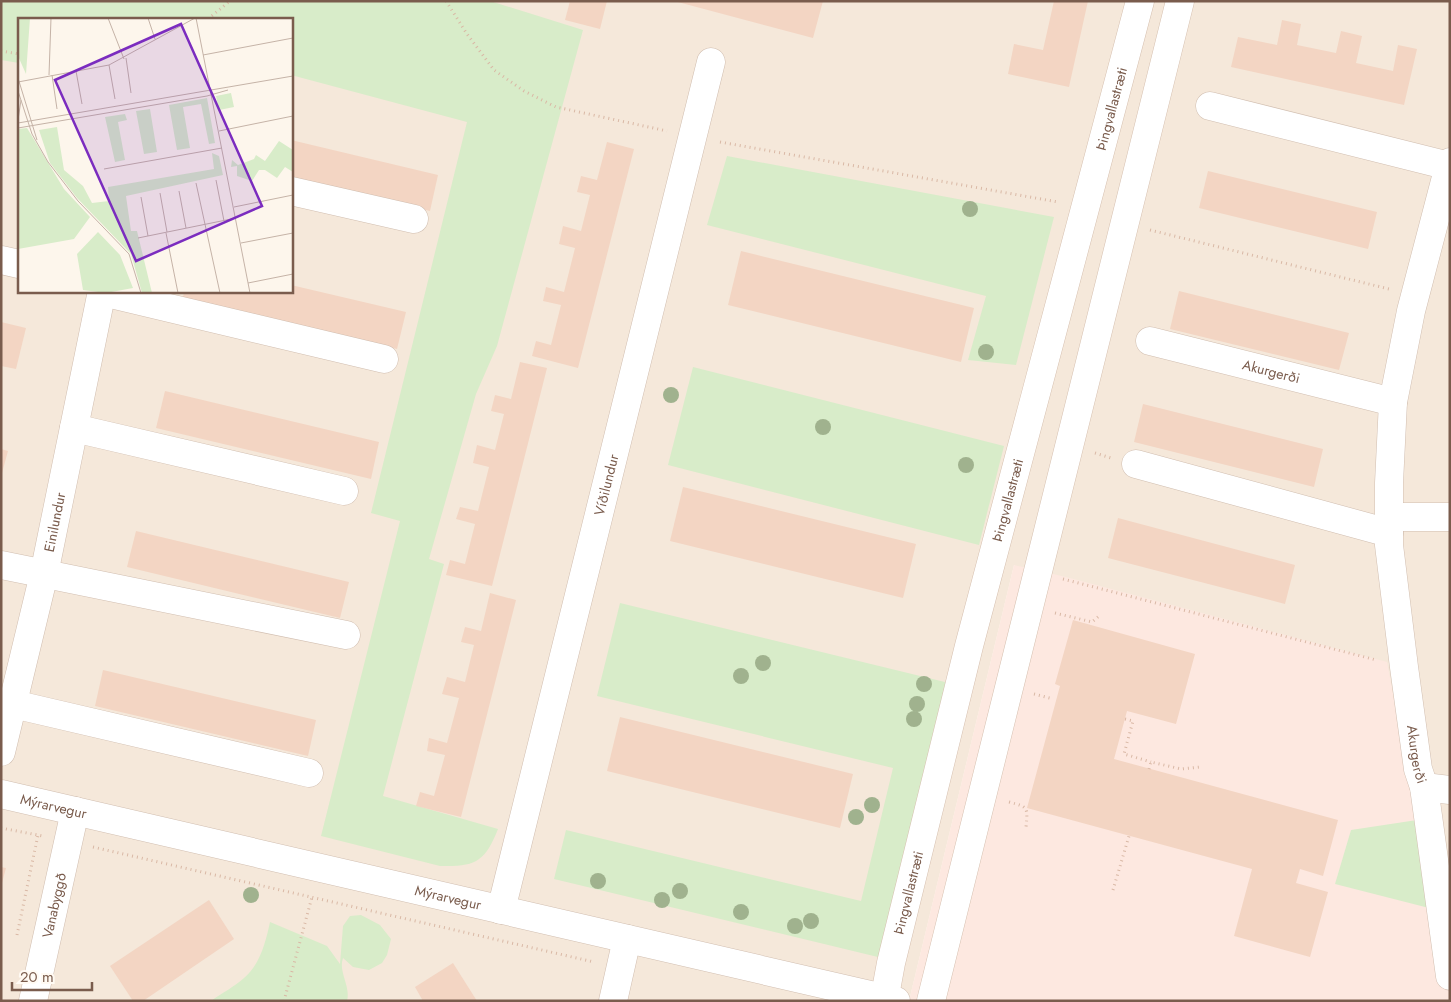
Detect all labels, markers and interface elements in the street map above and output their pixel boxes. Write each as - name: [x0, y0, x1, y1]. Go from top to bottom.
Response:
- inset map: [18, 18, 292, 292]
- street label: Þingvallastræti: [1091, 65, 1132, 152]
- street label: Akurgerði: [1240, 355, 1302, 388]
- street label: Víðilundur: [589, 452, 624, 518]
- street label: Þingvallastræti: [987, 456, 1028, 544]
- street label: Einilundur: [39, 490, 71, 554]
- street label: Akurgerði: [1402, 724, 1432, 786]
- street label: Mýrarvegur: [18, 789, 89, 824]
- street label: Þingvallastræti: [888, 849, 928, 936]
- street label: Vanabyggð: [37, 871, 71, 940]
- street label: Mýrarvegur: [413, 880, 484, 915]
- scale bar: [12, 960, 92, 992]
- text: 20 m: [20, 966, 54, 988]

